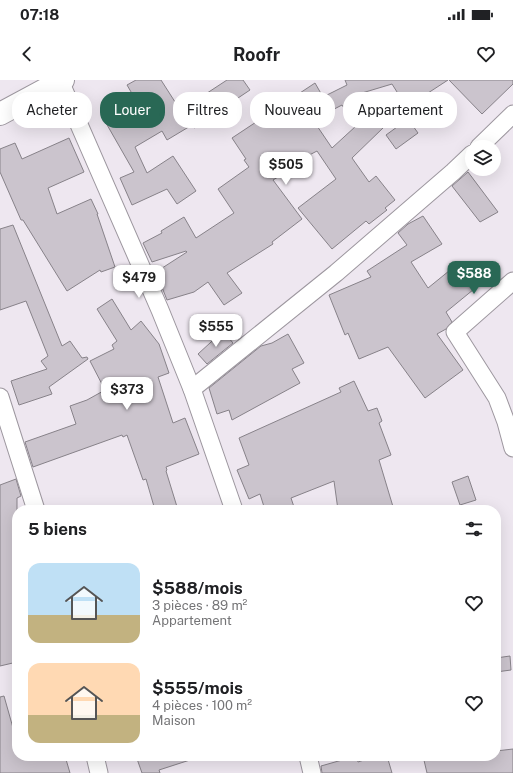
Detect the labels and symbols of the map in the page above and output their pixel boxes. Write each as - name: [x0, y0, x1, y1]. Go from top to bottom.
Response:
- pin: $505: [262, 152, 310, 186]
- pin: $588: [450, 261, 498, 295]
- pin: $479: [115, 265, 163, 299]
- pin: $555: [192, 314, 240, 348]
- pin: $373: [103, 377, 151, 411]

